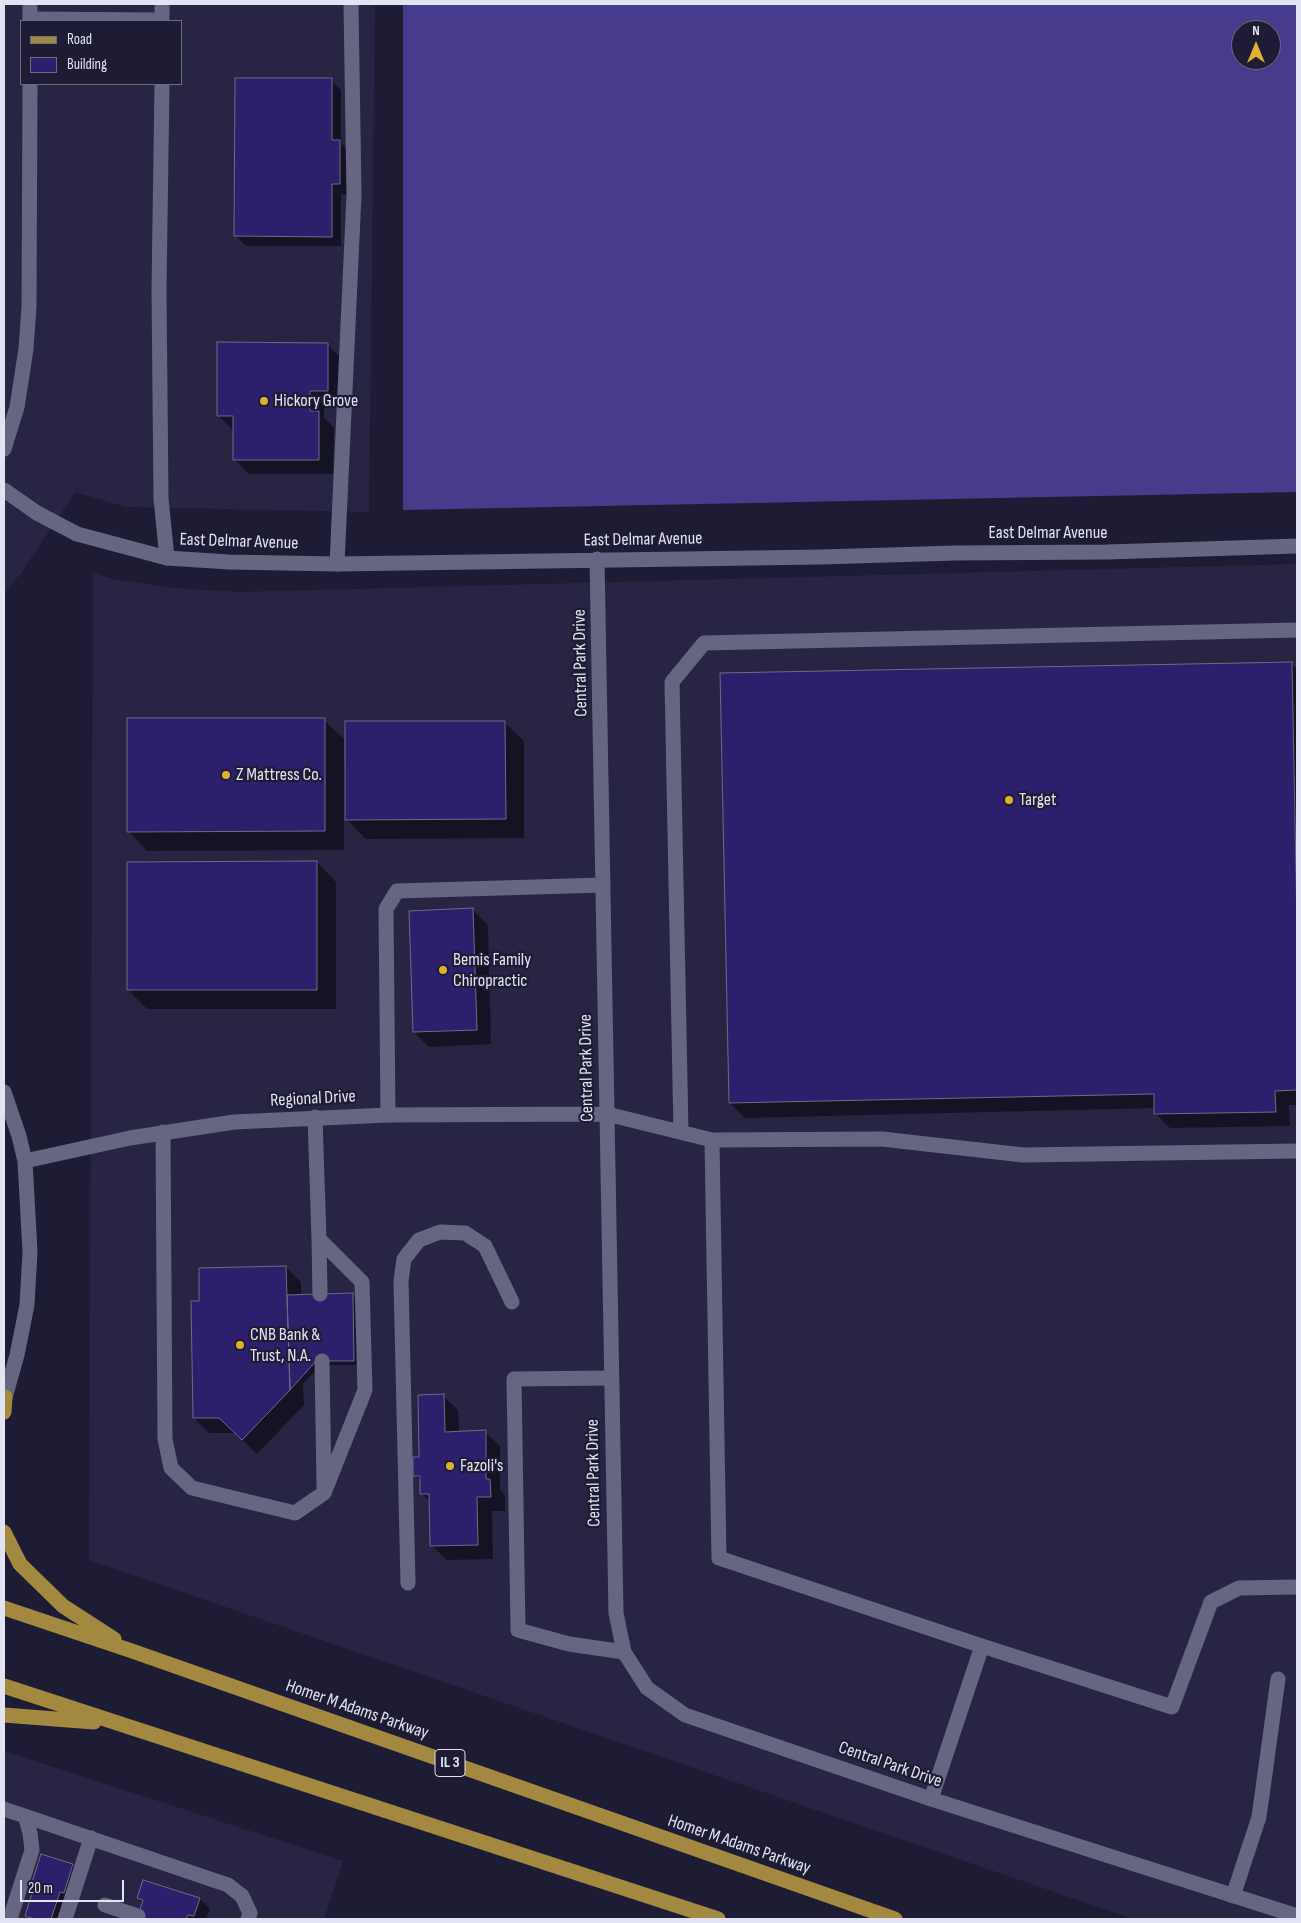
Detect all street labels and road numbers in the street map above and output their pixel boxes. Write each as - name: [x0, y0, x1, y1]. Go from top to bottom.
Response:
- street label: East Delmar Avenue: [989, 522, 1107, 544]
- street label: East Delmar Avenue: [583, 528, 703, 552]
- street label: East Delmar Avenue: [179, 529, 299, 555]
- street label: Central Park Drive: [569, 609, 593, 717]
- street label: Central Park Drive: [575, 1014, 599, 1122]
- street label: Regional Drive: [270, 1086, 356, 1112]
- street label: Central Park Drive: [582, 1419, 606, 1527]
- street label: Homer M Adams Parkway: [283, 1675, 431, 1745]
- street label: Central Park Drive: [836, 1737, 944, 1793]
- road number: IL 3: [435, 1750, 465, 1776]
- street label: Homer M Adams Parkway: [665, 1810, 813, 1880]

